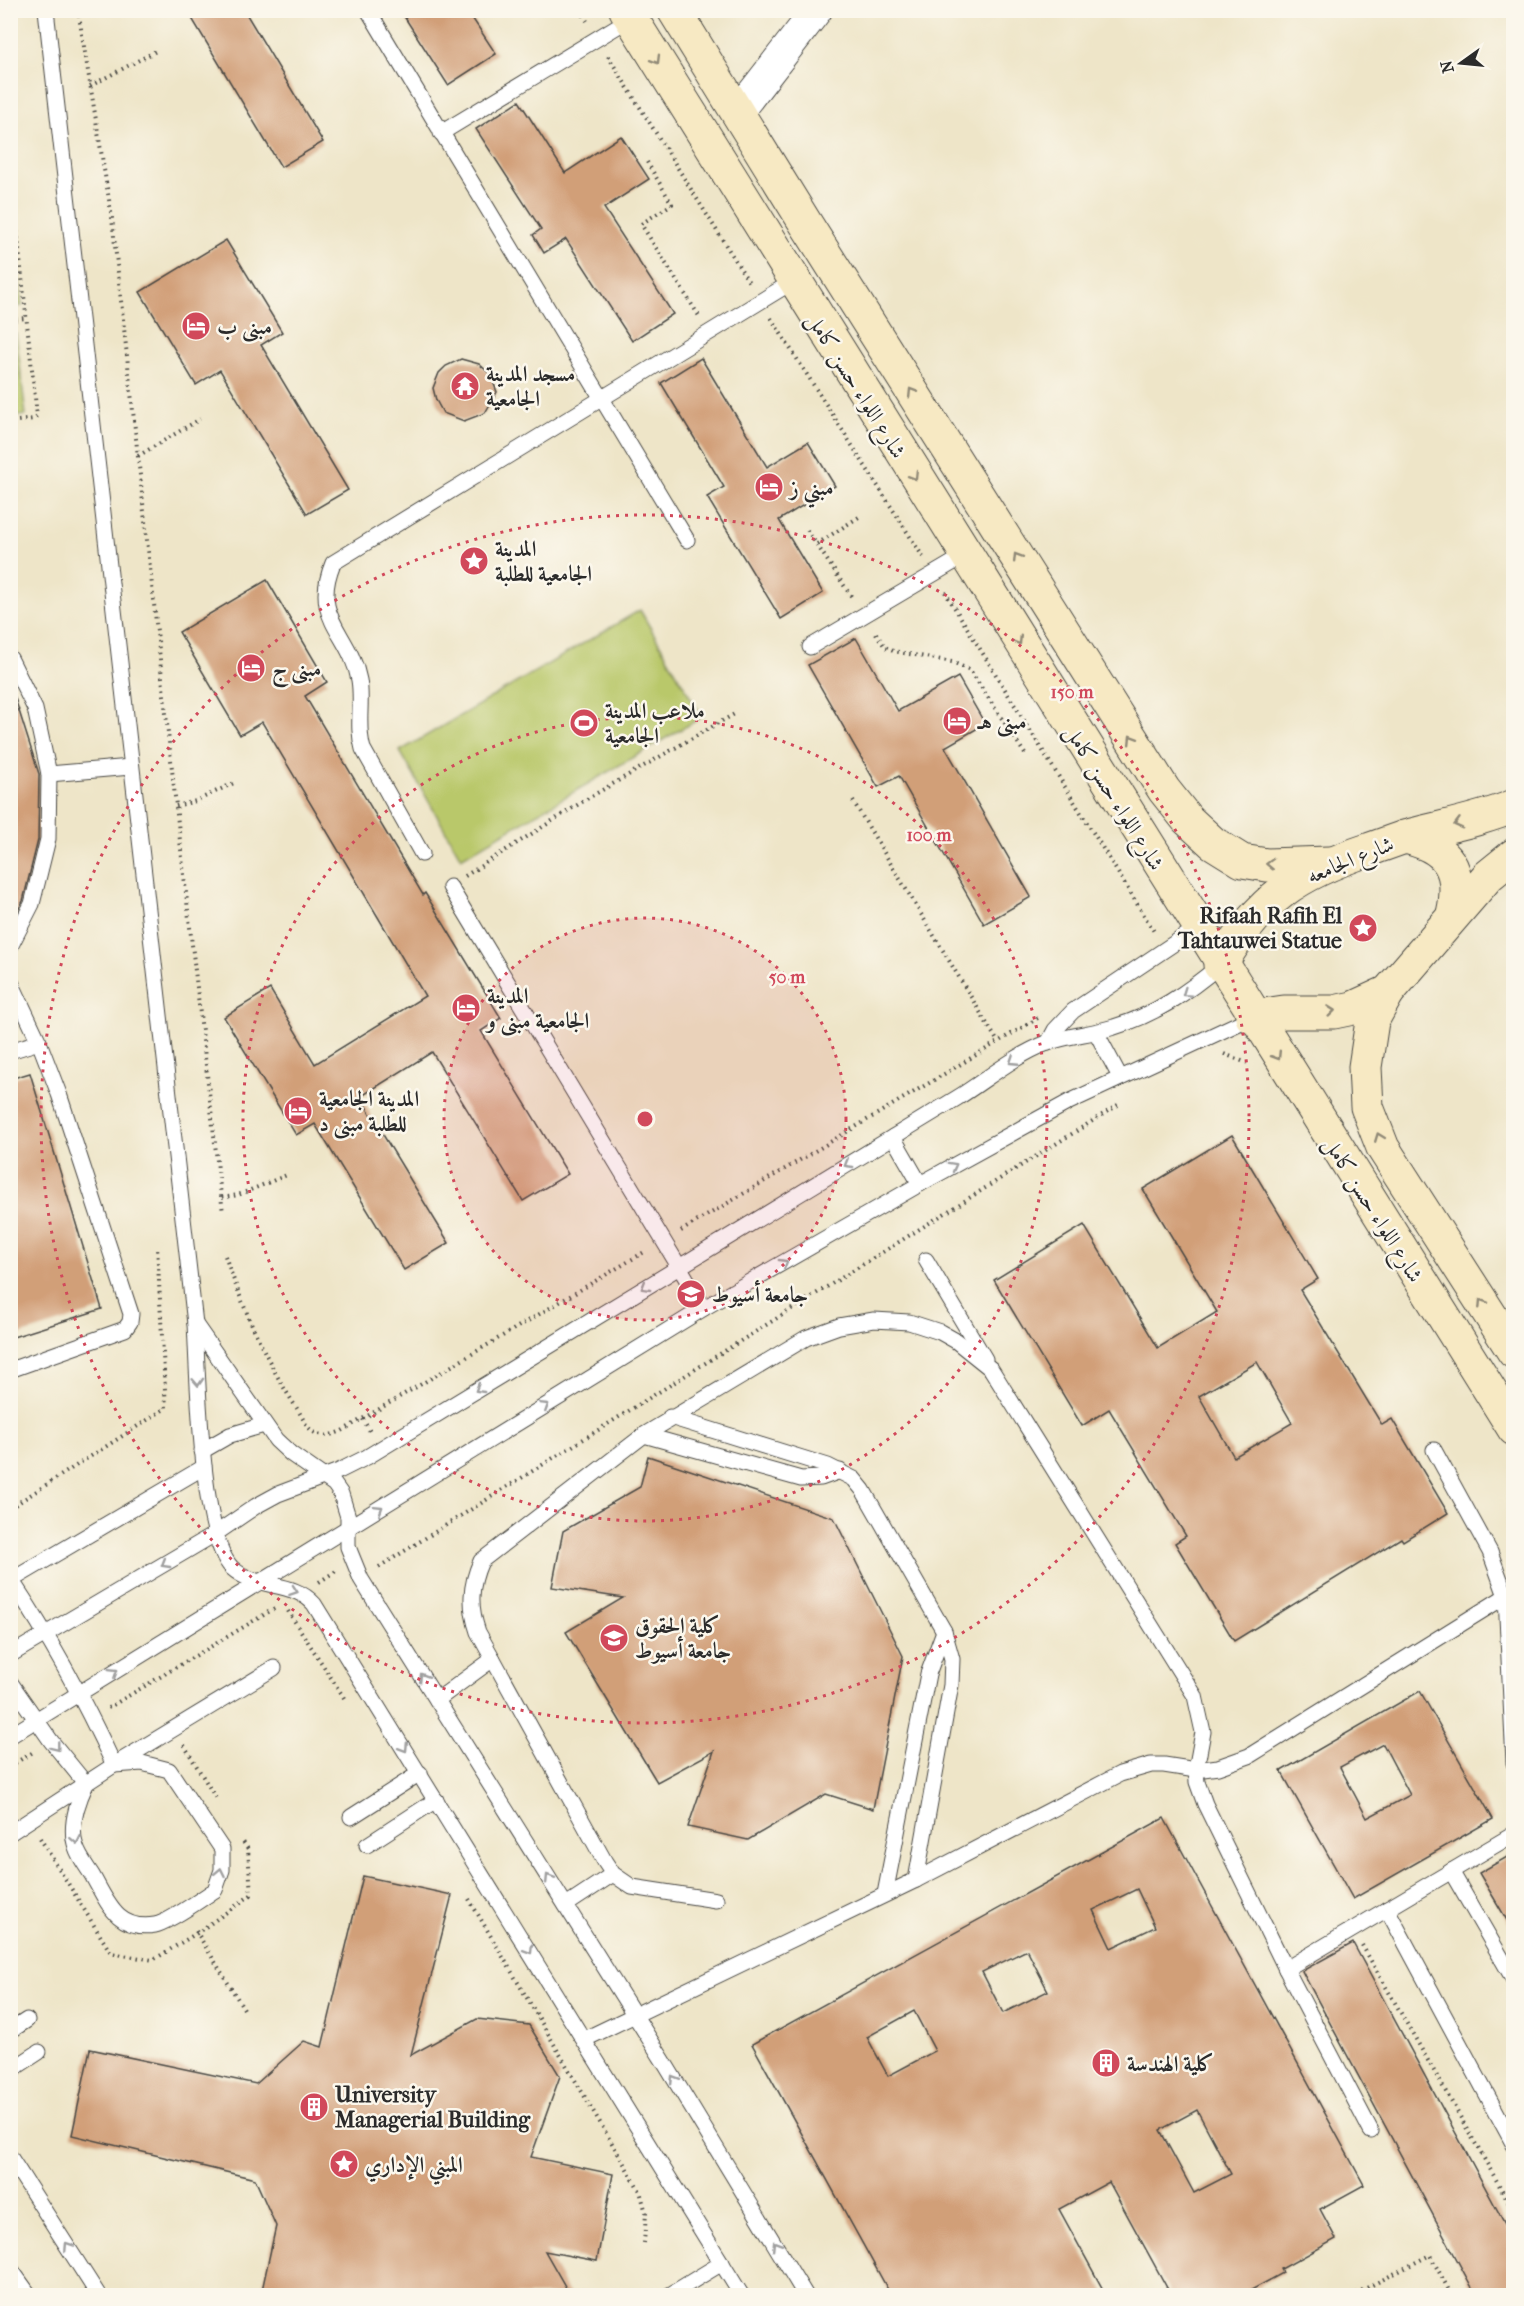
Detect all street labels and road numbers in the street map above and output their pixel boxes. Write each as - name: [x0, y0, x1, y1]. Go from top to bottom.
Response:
- street label: شارع اللواء حسن كامل: [797, 308, 911, 466]
- street label: شارع اللواء حسن كامل: [1055, 720, 1169, 878]
- street label: شارع الجامعه: [1303, 831, 1400, 894]
- street label: شارع اللواء حسن كامل: [1314, 1132, 1428, 1290]

